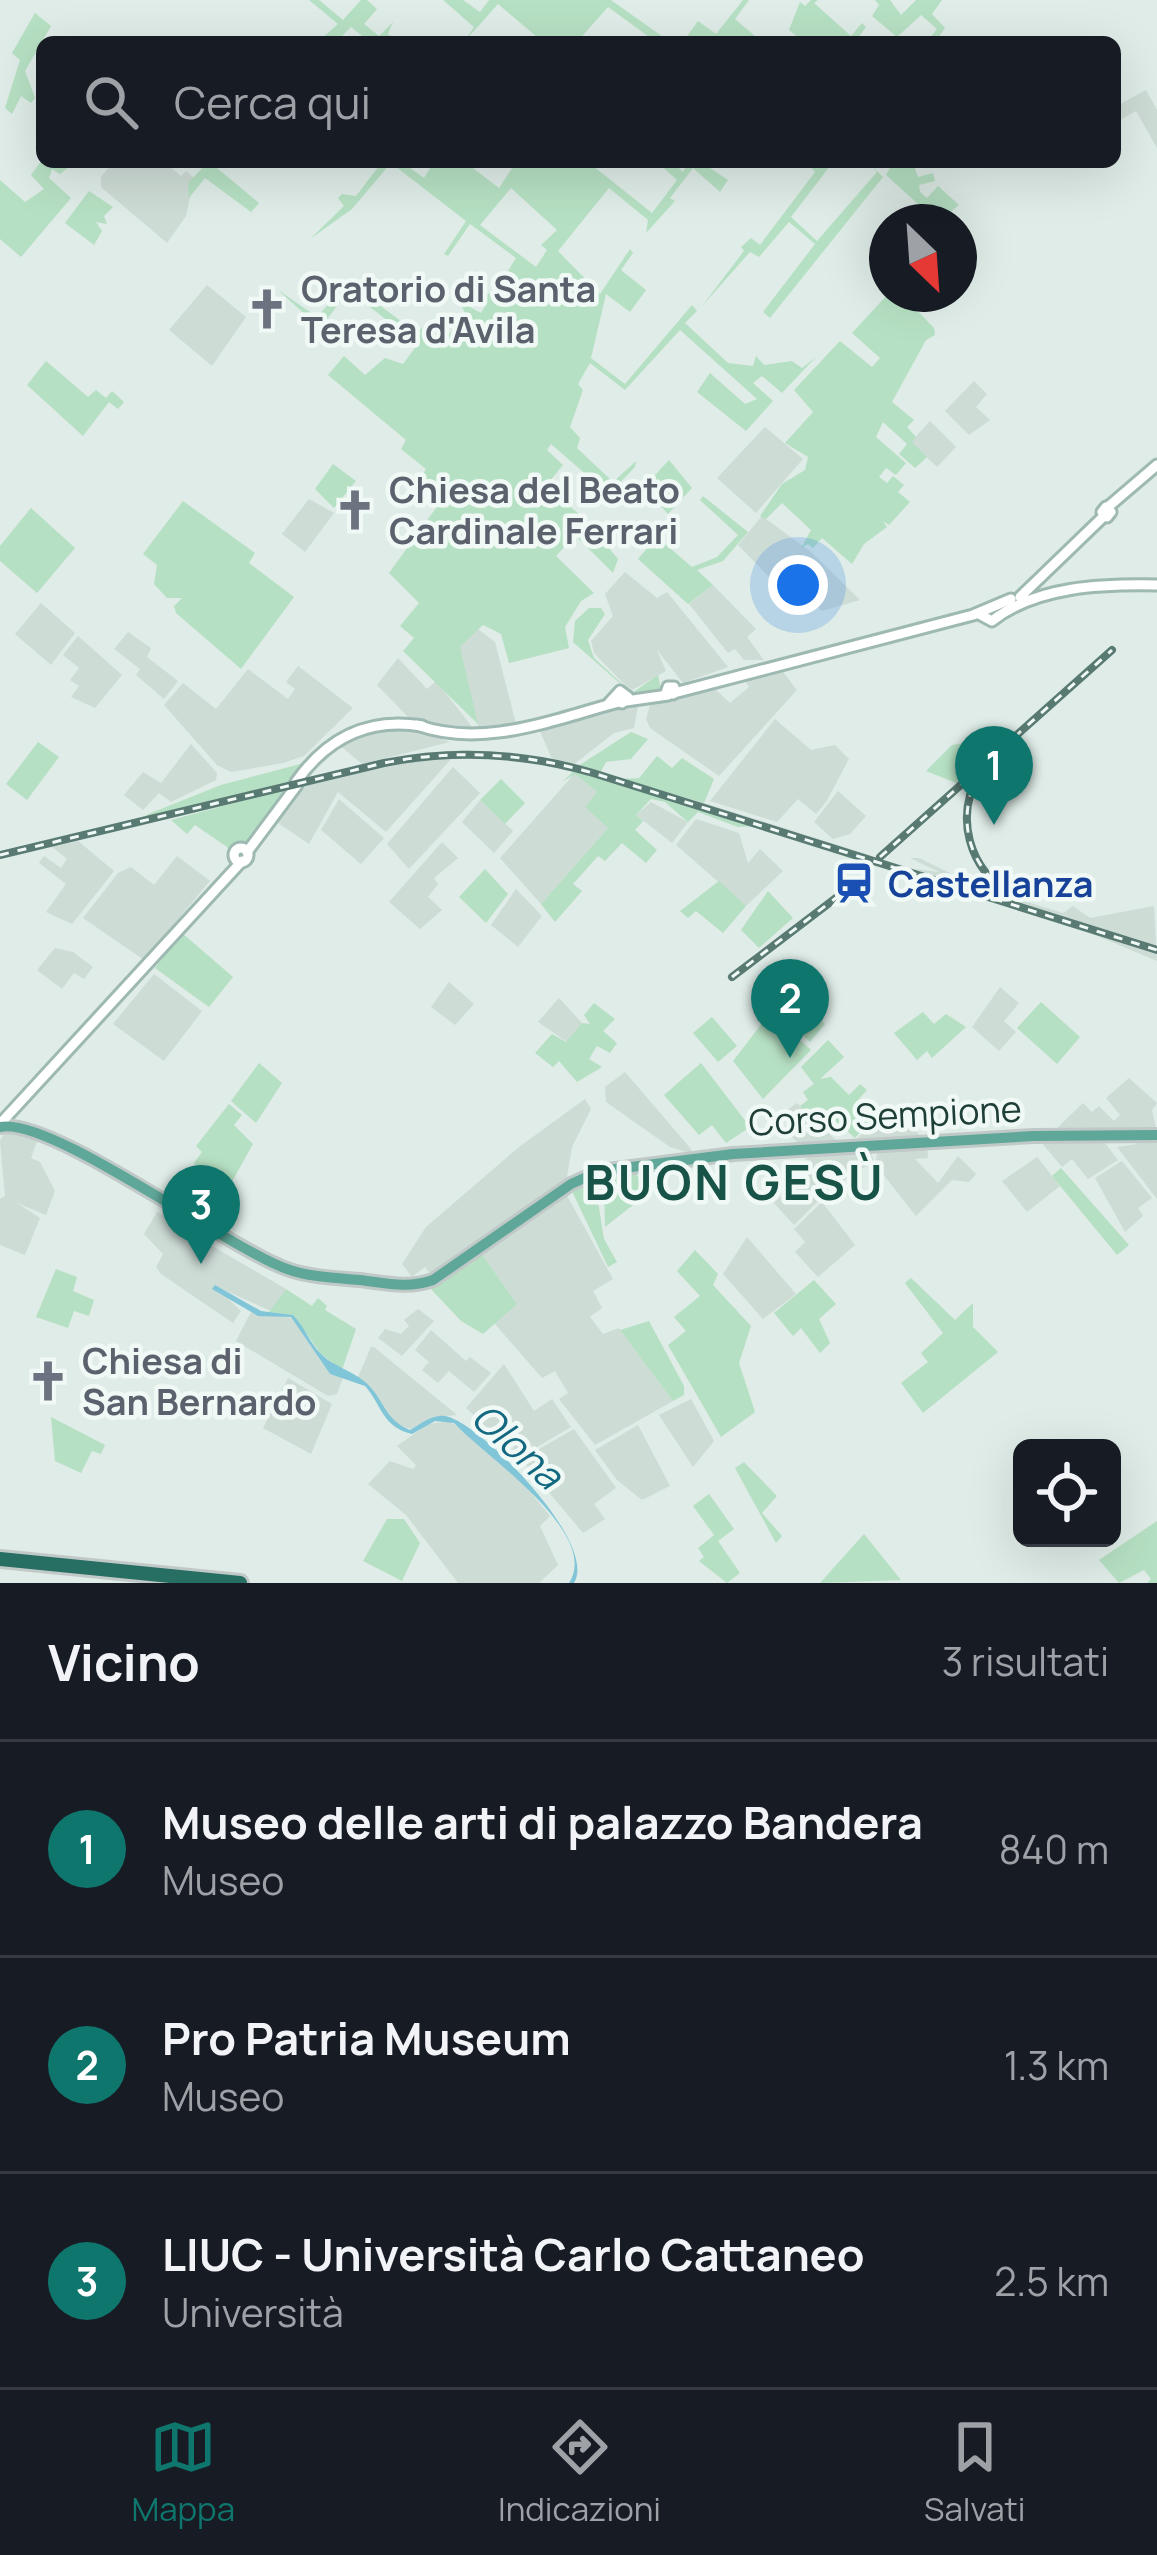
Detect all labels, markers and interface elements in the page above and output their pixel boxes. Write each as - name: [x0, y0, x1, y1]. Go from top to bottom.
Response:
- search box: [36, 36, 1121, 168]
- icon: search: [78, 69, 144, 135]
- text: Cerca qui: [174, 71, 371, 133]
- north arrow: [869, 204, 977, 312]
- place label: Oratorio di Santa Teresa d'Avila: [301, 264, 596, 354]
- church icon: Oratorio di Santa Teresa d'Avila: [244, 286, 290, 332]
- place label: Chiesa del Beato Cardinale Ferrari: [389, 465, 680, 555]
- church icon: Chiesa del Beato Cardinale Ferrari: [332, 487, 378, 533]
- your location: [768, 555, 828, 615]
- pin: 1: [955, 726, 1033, 825]
- place label: Castellanza: [888, 859, 1093, 908]
- station icon: Castellanza: [831, 860, 877, 906]
- pin: 2: [751, 959, 829, 1058]
- street label: Corso Sempione: [747, 1083, 1023, 1147]
- district label: BUON GESÙ: [585, 1149, 885, 1214]
- pin: 3: [162, 1165, 240, 1264]
- place label: Chiesa di San Bernardo: [82, 1336, 317, 1426]
- church icon: Chiesa di San Bernardo: [25, 1358, 71, 1404]
- water label: Olona: [461, 1390, 577, 1502]
- map controls: [1013, 1439, 1121, 1547]
- button: locate: [1013, 1439, 1121, 1547]
- text: Vicino: [48, 1627, 200, 1696]
- text: 3 risultati: [942, 1634, 1109, 1688]
- text: Museo delle arti di palazzo Bandera: [162, 1791, 923, 1853]
- text: 1: [78, 1822, 96, 1876]
- text: 840 m: [999, 1822, 1109, 1876]
- text: Museo: [162, 1853, 284, 1907]
- text: Pro Patria Museum: [162, 2007, 571, 2069]
- text: 2: [75, 2038, 99, 2092]
- text: 1.3 km: [1004, 2038, 1109, 2092]
- text: Museo: [162, 2069, 284, 2123]
- text: LIUC - Università Carlo Cattaneo: [162, 2223, 864, 2285]
- text: 3: [76, 2254, 98, 2308]
- text: 2.5 km: [994, 2254, 1109, 2308]
- text: Università: [162, 2285, 344, 2339]
- tab: Mappa: [132, 2414, 235, 2531]
- tab: Indicazioni: [498, 2414, 661, 2531]
- tab: Salvati: [924, 2414, 1025, 2531]

